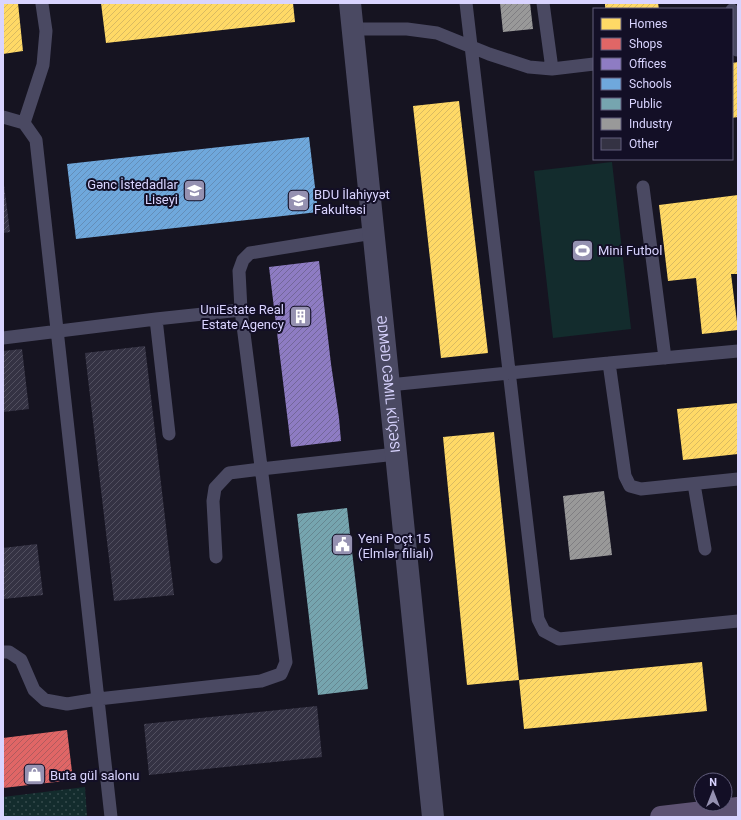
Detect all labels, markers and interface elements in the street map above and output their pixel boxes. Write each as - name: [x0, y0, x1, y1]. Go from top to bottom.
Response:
- legend: [593, 8, 733, 160]
- text: Homes: [629, 17, 667, 31]
- text: Shops: [629, 37, 663, 51]
- text: Offices: [629, 57, 666, 71]
- text: Schools: [629, 77, 672, 91]
- text: Public: [629, 97, 662, 111]
- text: Industry: [629, 117, 673, 131]
- text: Other: [629, 137, 658, 151]
- place label: Gənc İstedadlar Liseyi: [87, 177, 179, 207]
- school or university icon: Gənc İstedadlar Liseyi: [181, 178, 207, 204]
- place label: BDU İlahiyyət Fakultəsi: [314, 187, 390, 217]
- school or university icon: BDU İlahiyyət Fakultəsi: [286, 188, 312, 214]
- sports icon: Mini Futbol: [569, 237, 595, 263]
- place label: Mini Futbol: [598, 243, 662, 258]
- place label: UniEstate Real Estate Agency: [200, 302, 284, 332]
- building icon: UniEstate Real Estate Agency: [287, 303, 313, 329]
- street label: ƏDMƏD CƏMIL KÜÇƏSI: [374, 315, 403, 453]
- place label: Yeni Poçt 15 (Elmlər filialı): [358, 531, 434, 561]
- public building icon: Yeni Poçt 15 (Elmlər filialı): [329, 532, 355, 558]
- shop icon: Buta gül salonu: [21, 762, 47, 788]
- place label: Buta gül salonu: [50, 768, 139, 783]
- north arrow: [693, 772, 733, 812]
- text: N: [709, 776, 717, 789]

